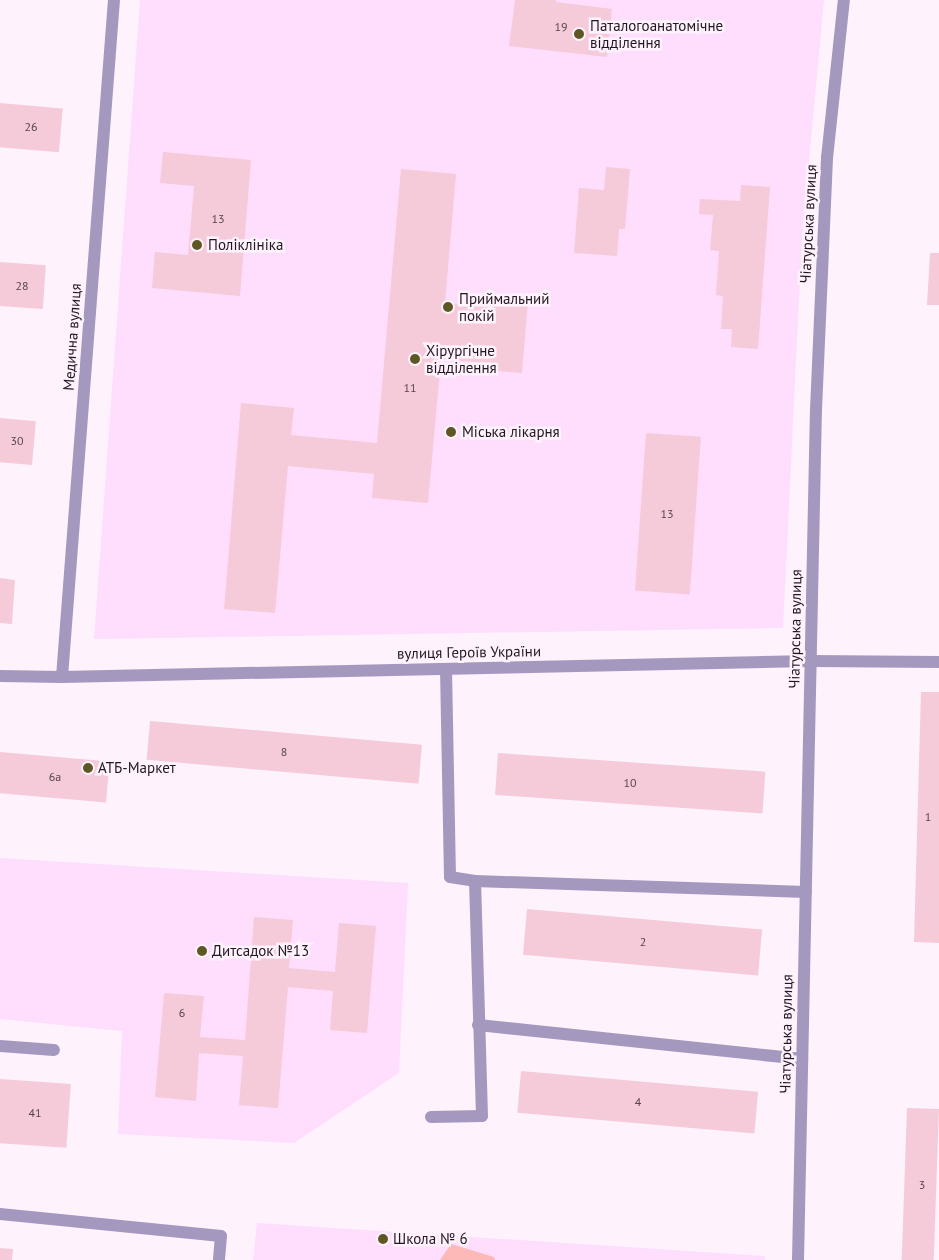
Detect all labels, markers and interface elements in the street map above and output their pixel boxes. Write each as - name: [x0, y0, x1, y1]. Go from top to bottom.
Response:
- place label: Паталогоанатомічне відділення: [590, 16, 723, 51]
- house number: 19: [554, 20, 568, 34]
- marker: Паталогоанатомічне відділення: [572, 27, 586, 41]
- house number: 26: [24, 120, 38, 134]
- street label: Чіатурська вулиця: [796, 164, 820, 284]
- house number: 13: [211, 212, 225, 226]
- place label: Поліклініка: [208, 236, 283, 254]
- marker: Поліклініка: [190, 238, 204, 252]
- house number: 28: [15, 279, 29, 293]
- street label: Медична вулиця: [59, 283, 85, 391]
- place label: Приймальний покій: [459, 289, 549, 324]
- marker: Приймальний покій: [441, 300, 455, 314]
- place label: Хірургічне відділення: [426, 341, 497, 376]
- marker: Хірургічне відділення: [408, 352, 422, 366]
- house number: 11: [403, 381, 417, 395]
- place label: Мiська лiкарня: [462, 423, 560, 441]
- marker: Мiська лiкарня: [444, 425, 458, 439]
- house number: 30: [10, 434, 24, 448]
- house number: 13: [660, 507, 674, 521]
- street label: Чіатурська вулиця: [785, 569, 805, 689]
- street label: вулиця Героїв України: [397, 642, 541, 662]
- house number: 8: [281, 745, 287, 759]
- place label: АТБ-Маркет: [98, 759, 176, 777]
- marker: АТБ-Маркет: [82, 762, 94, 774]
- house number: 6а: [49, 770, 61, 784]
- house number: 10: [623, 776, 637, 790]
- house number: 1: [925, 810, 931, 824]
- house number: 2: [640, 935, 646, 949]
- place label: Дитсадок №13: [212, 942, 309, 960]
- marker: Дитсадок №13: [196, 945, 208, 957]
- street label: Чіатурська вулиця: [776, 974, 796, 1094]
- house number: 6: [179, 1006, 185, 1020]
- house number: 4: [635, 1095, 641, 1109]
- house number: 41: [28, 1106, 42, 1120]
- house number: 3: [919, 1178, 925, 1192]
- place label: Школа № 6: [393, 1230, 468, 1248]
- marker: Школа № 6: [377, 1233, 389, 1245]

